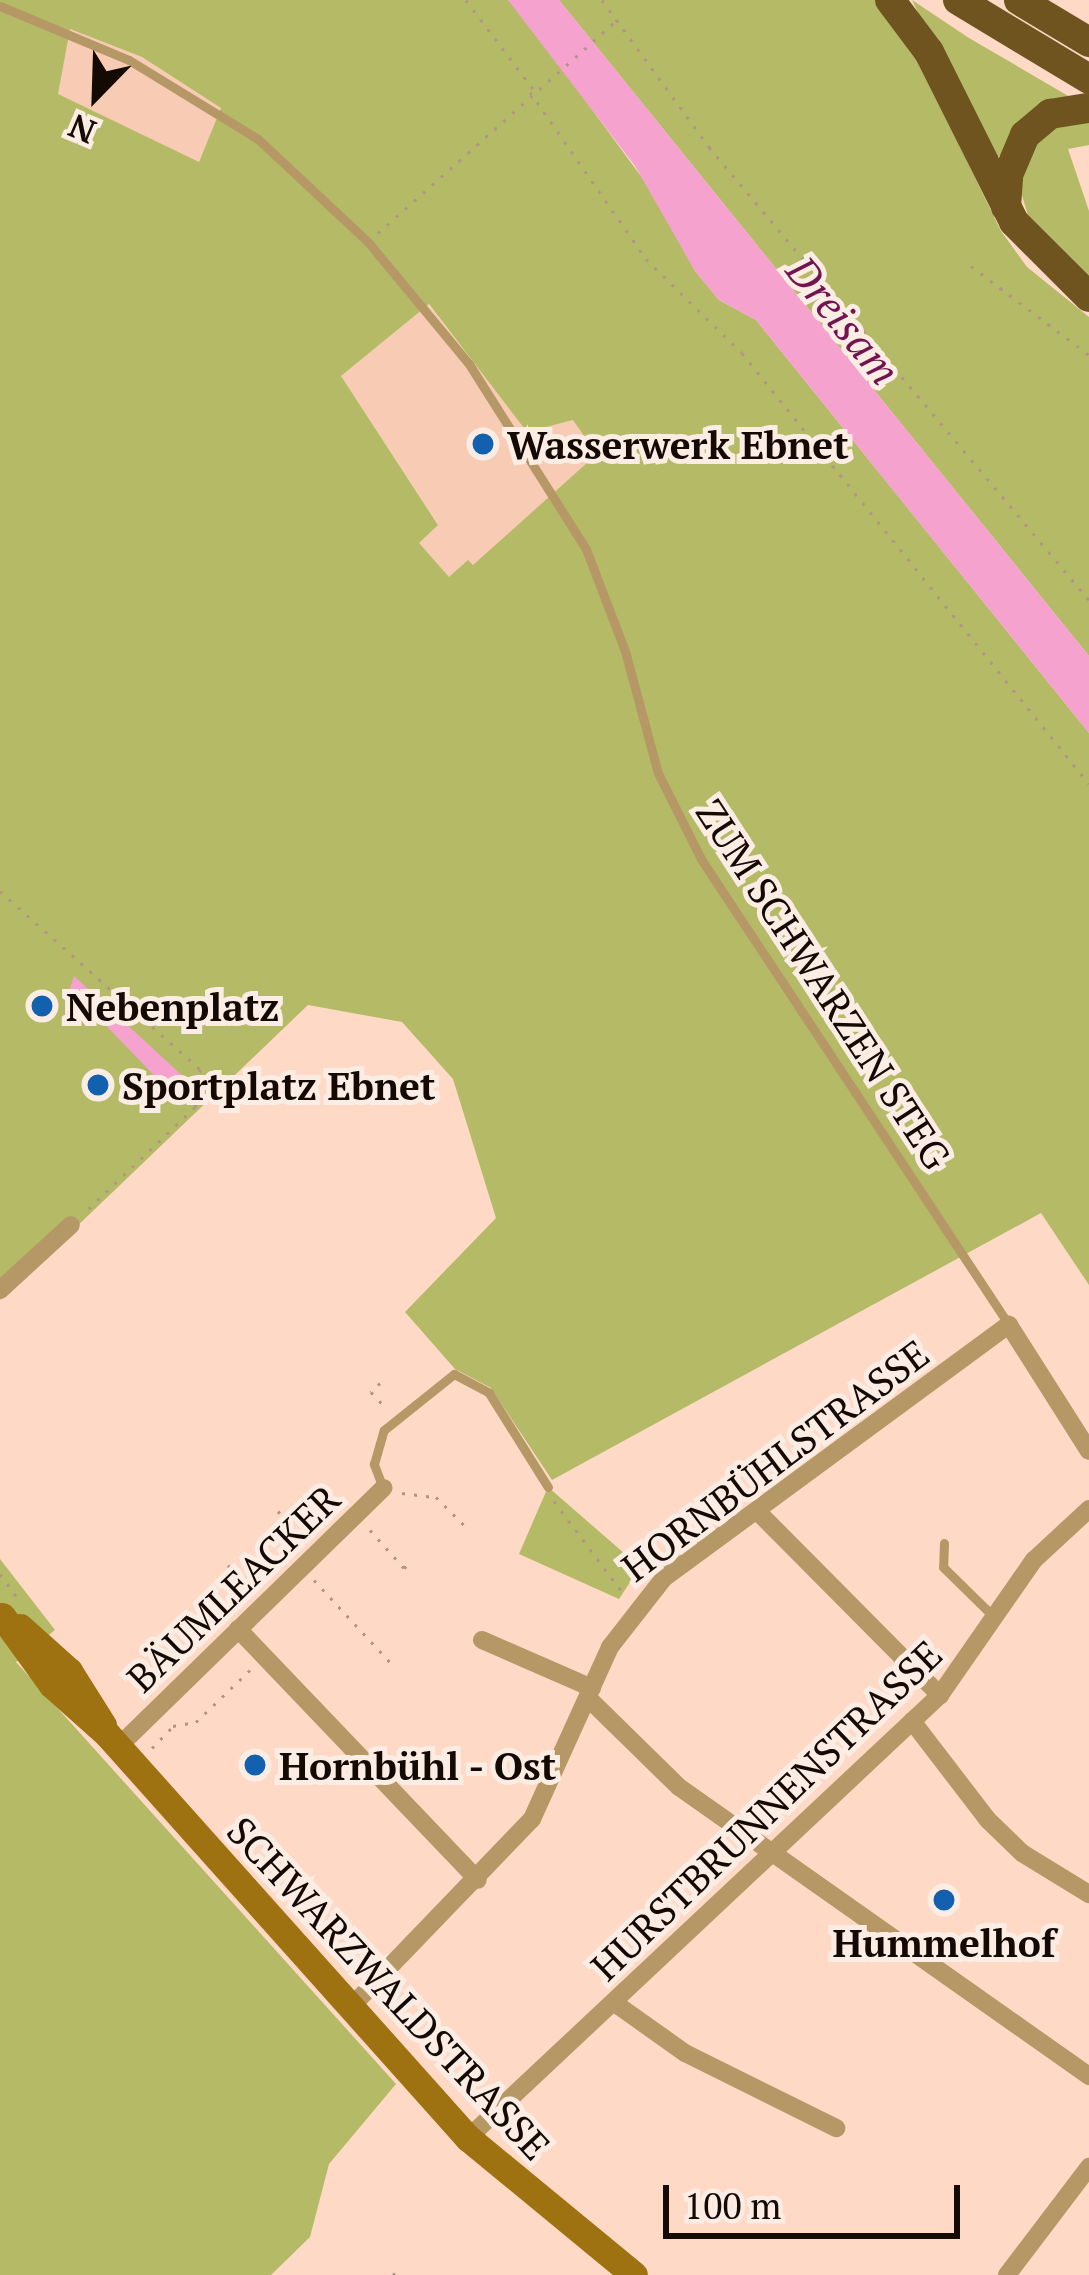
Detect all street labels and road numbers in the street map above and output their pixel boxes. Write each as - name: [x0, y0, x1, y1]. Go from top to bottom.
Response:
- street label: ZUM SCHWARZEN STEG: [687, 790, 961, 1178]
- street label: HORNBÜHLSTRASSE: [613, 1329, 937, 1591]
- street label: BÄUMLEACKER: [117, 1475, 349, 1701]
- street label: HURSTBRUNNENSTRASSE: [581, 1630, 951, 1990]
- street label: SCHWARZWALDSTRASSE: [218, 1807, 560, 2169]

